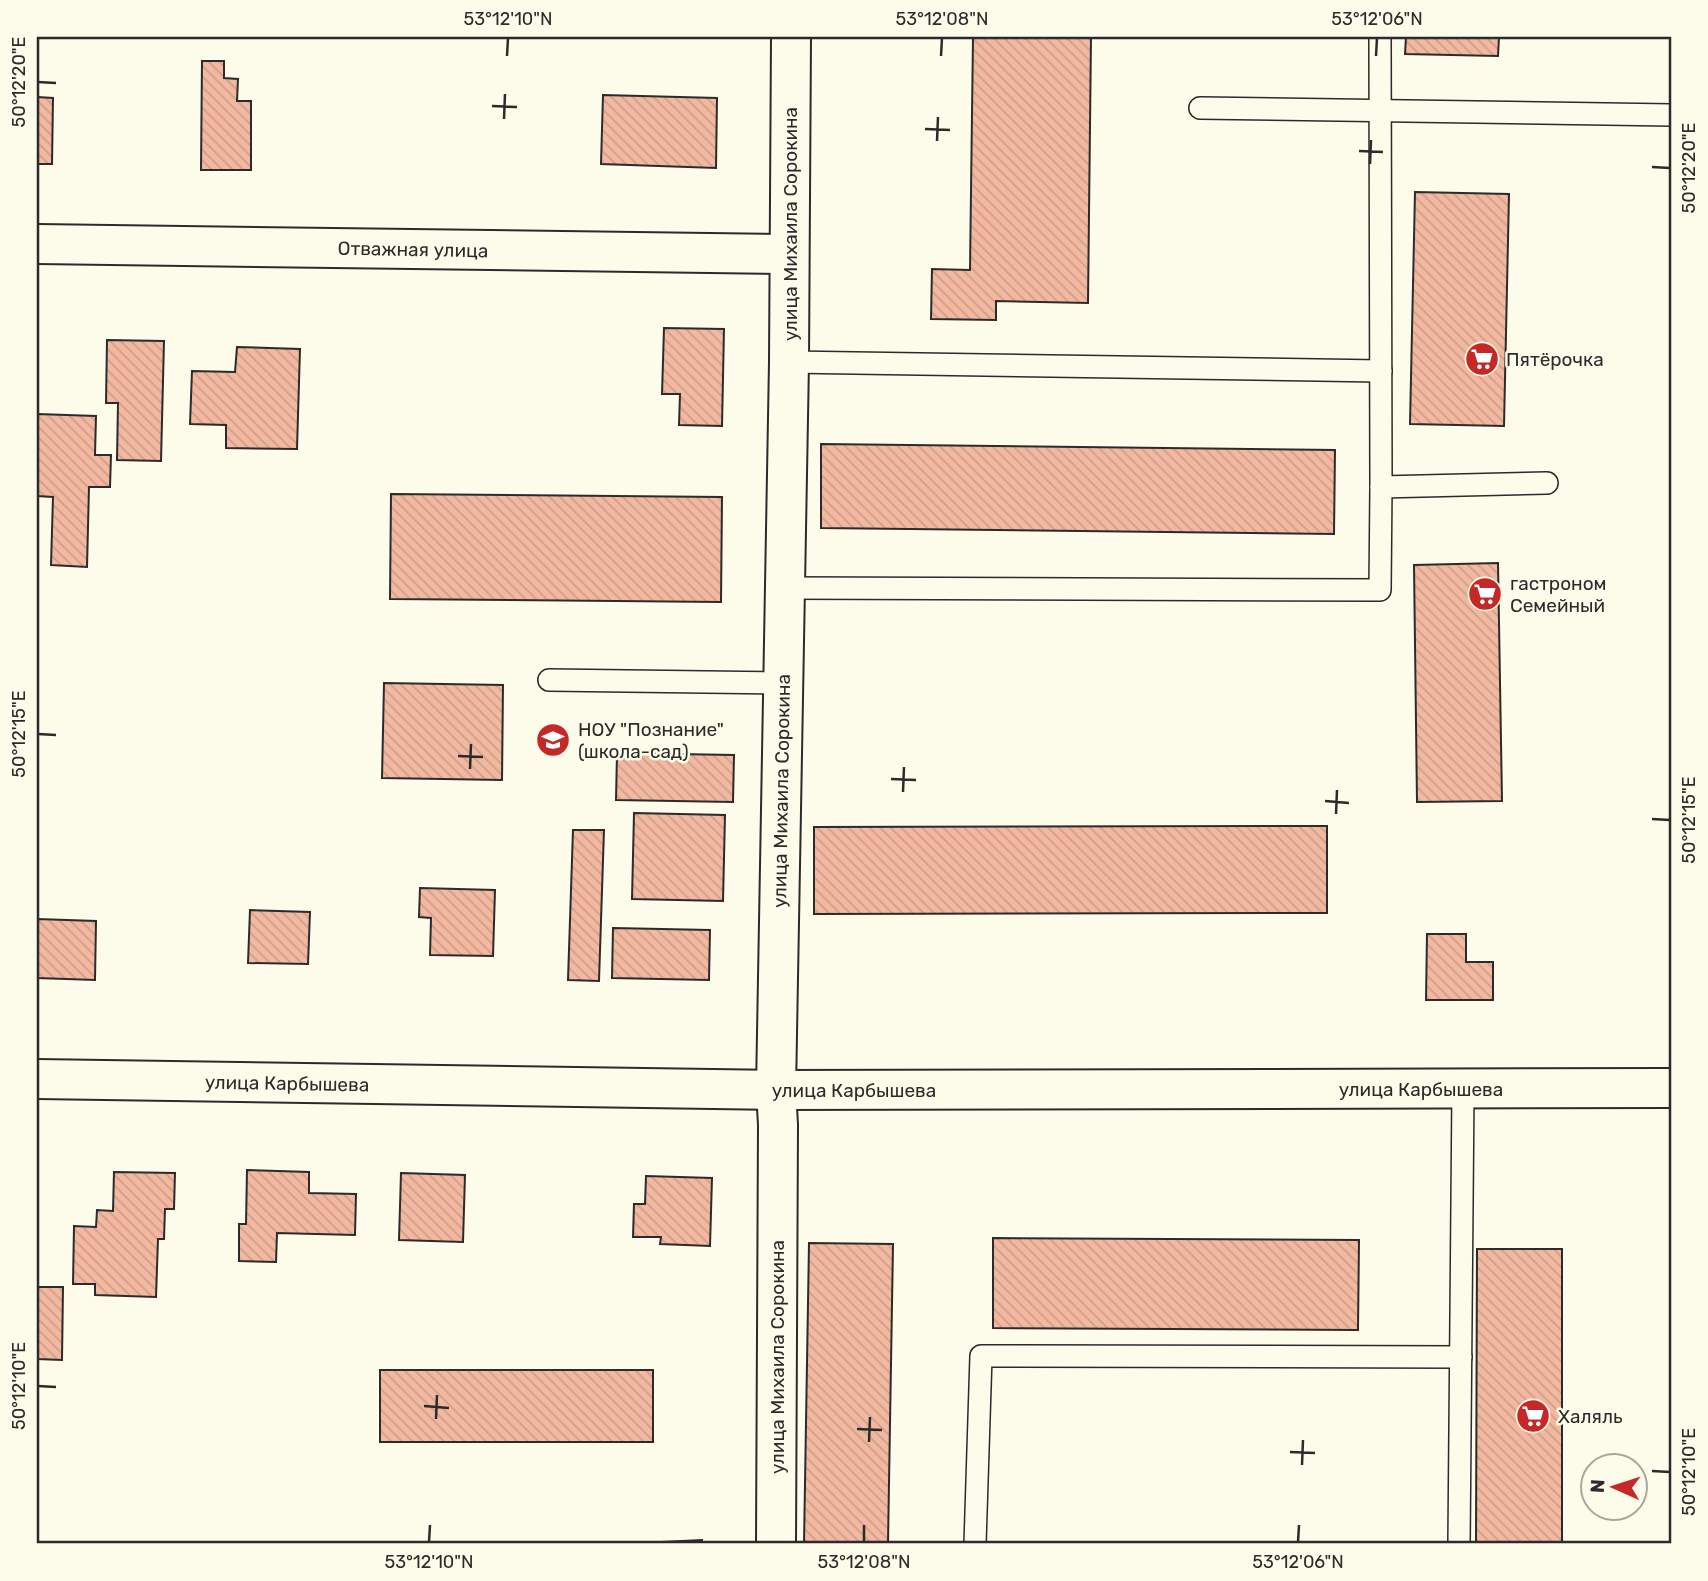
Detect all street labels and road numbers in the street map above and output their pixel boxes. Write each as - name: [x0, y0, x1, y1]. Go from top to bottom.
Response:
- street label: улица Михаила Сорокина: [779, 107, 802, 341]
- street label: Отважная улица: [337, 237, 489, 262]
- street label: улица Михаила Сорокина: [768, 674, 795, 908]
- street label: улица Карбышева: [205, 1071, 369, 1096]
- street label: улица Карбышева: [1339, 1078, 1503, 1101]
- street label: улица Карбышева: [772, 1079, 936, 1102]
- street label: улица Михаила Сорокина: [766, 1240, 789, 1474]

